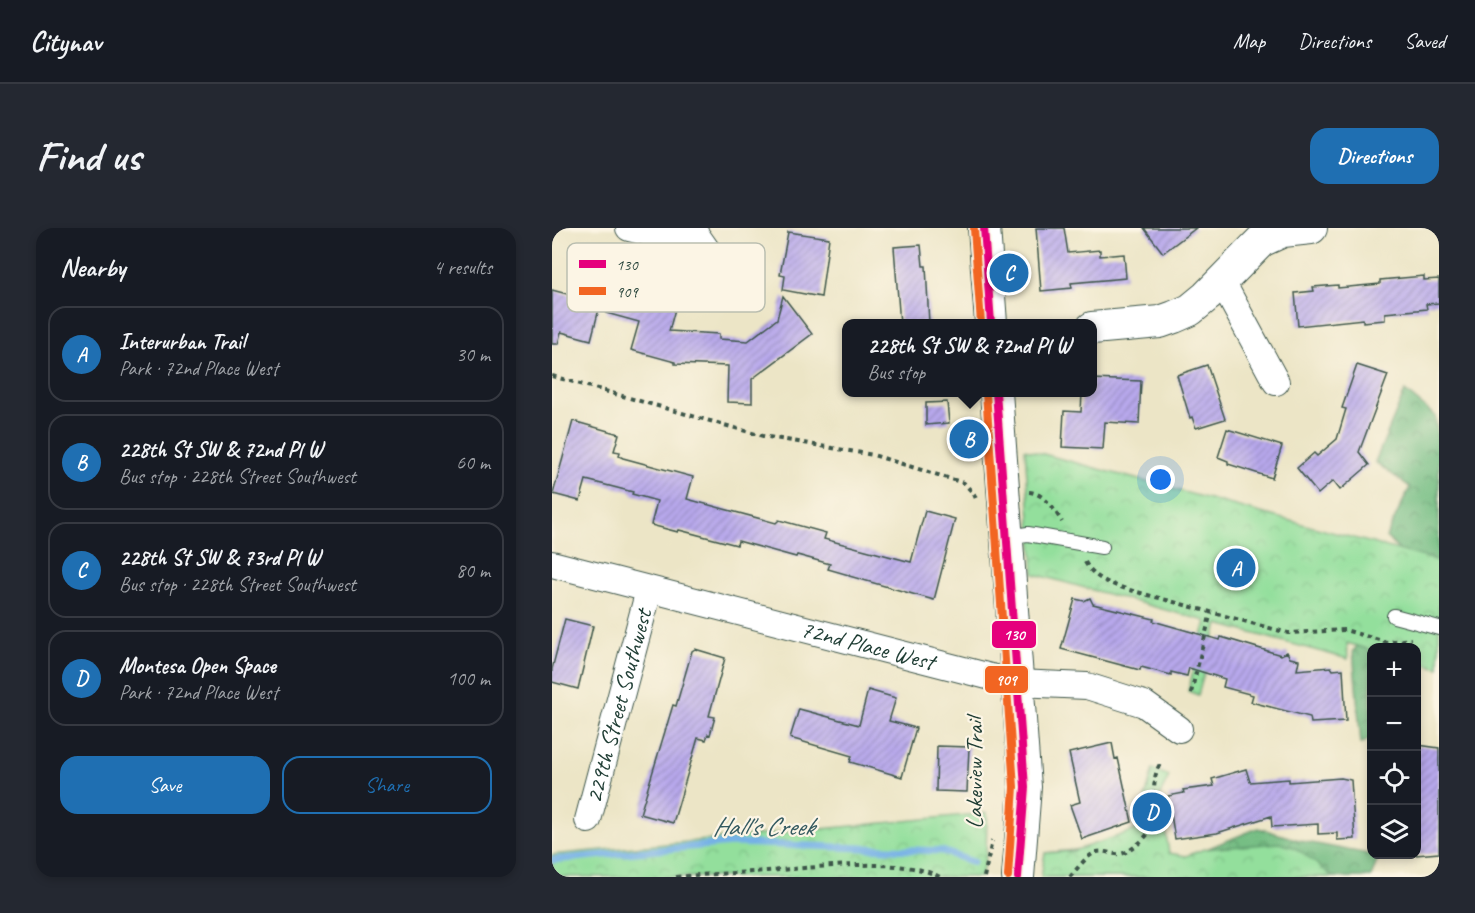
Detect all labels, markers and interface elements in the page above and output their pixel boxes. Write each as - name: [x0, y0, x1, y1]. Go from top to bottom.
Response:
- text: Citynav: [30, 24, 101, 59]
- text: Map: [1233, 28, 1265, 54]
- text: Directions: [1298, 28, 1371, 54]
- text: Saved: [1404, 28, 1445, 54]
- button: Directions: [1310, 128, 1439, 184]
- text: Find us: [36, 130, 141, 183]
- legend: [567, 243, 765, 312]
- pin: C: [990, 250, 1028, 296]
- text: Nearby: [60, 251, 125, 284]
- text: 4 results: [433, 255, 492, 280]
- text: 130: [616, 255, 639, 275]
- text: 909: [616, 282, 639, 302]
- popup: [842, 319, 1097, 397]
- text: Interurban Trail: [119, 328, 245, 356]
- text: 228th St SW & 72nd Pl W: [868, 332, 1071, 360]
- text: A: [76, 342, 87, 367]
- text: 30 m: [456, 342, 490, 367]
- text: Park · 72nd Place West: [119, 356, 278, 381]
- text: Bus stop: [868, 360, 925, 385]
- pin: B: [950, 416, 988, 462]
- text: 228th St SW & 72nd Pl W: [119, 436, 323, 464]
- text: B: [76, 450, 87, 475]
- text: 60 m: [456, 450, 490, 475]
- text: Bus stop · 228th Street Southwest: [119, 464, 356, 489]
- your location: [1146, 465, 1175, 494]
- text: 228th St SW & 73rd Pl W: [119, 544, 321, 572]
- pin: A: [1216, 546, 1256, 590]
- text: C: [77, 558, 86, 583]
- text: 80 m: [456, 558, 490, 583]
- text: Bus stop · 228th Street Southwest: [119, 572, 356, 597]
- street label: 229th Street Southwest: [578, 604, 659, 806]
- street label: 72nd Place West: [798, 614, 941, 678]
- line badge: 130: [991, 620, 1037, 649]
- text: 130: [1003, 625, 1027, 645]
- map controls: [1367, 643, 1421, 859]
- button: +: [1367, 643, 1421, 697]
- text: Montesa Open Space: [119, 652, 276, 680]
- line badge: 909: [984, 665, 1029, 694]
- text: D: [76, 666, 87, 691]
- text: 100 m: [447, 666, 490, 691]
- text: 909: [995, 670, 1019, 690]
- text: Park · 72nd Place West: [119, 680, 278, 705]
- button: −: [1367, 697, 1421, 751]
- street label: Lakeview Trail: [959, 713, 989, 829]
- button: locate: [1367, 751, 1421, 805]
- button: Save: [60, 756, 270, 814]
- button: Share: [282, 756, 492, 814]
- pin: D: [1132, 790, 1172, 834]
- button: layers: [1367, 805, 1421, 859]
- water label: Hall's Creek: [712, 810, 819, 843]

